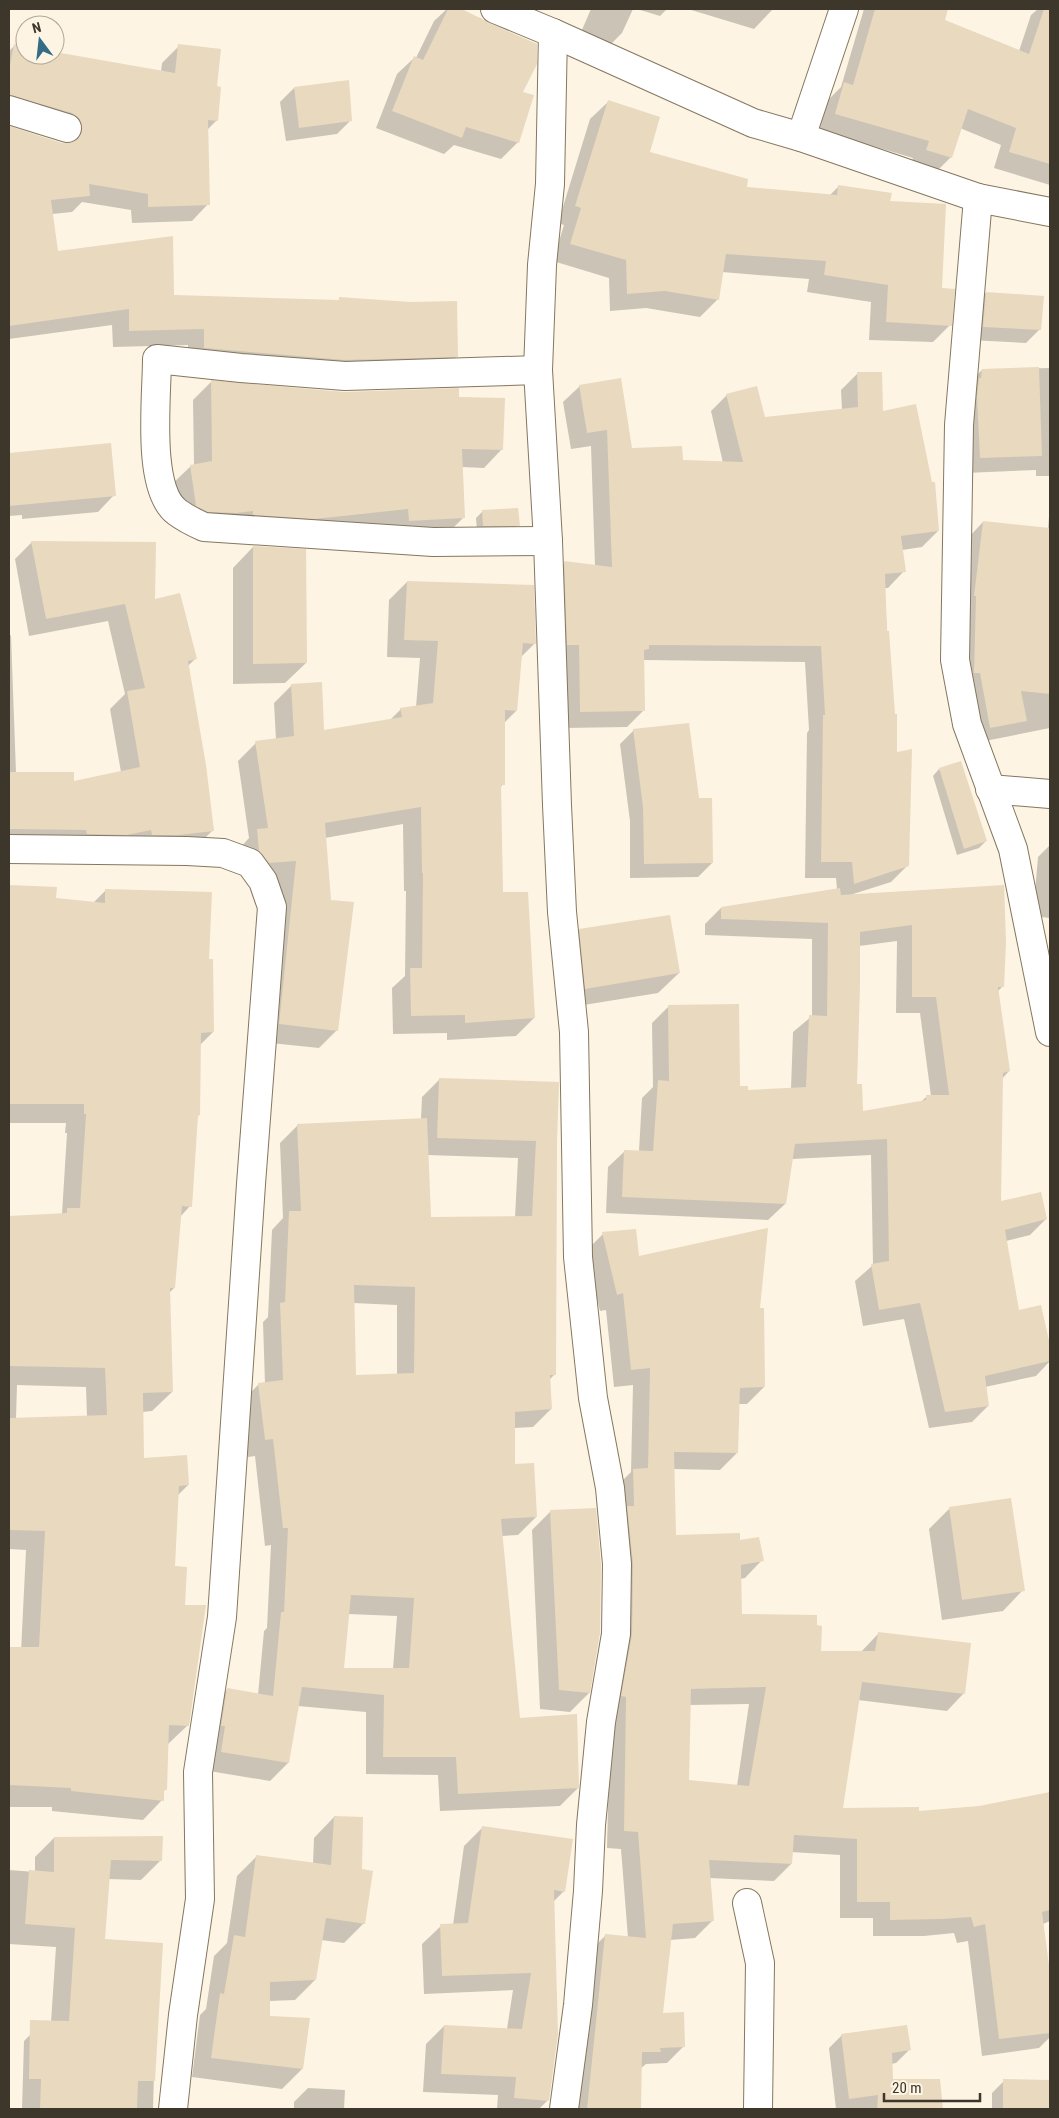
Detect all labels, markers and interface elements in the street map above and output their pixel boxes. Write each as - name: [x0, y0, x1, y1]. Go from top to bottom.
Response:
- north arrow: [15, 15, 65, 65]
- text: N: [30, 19, 43, 36]
- scale bar: [884, 2070, 980, 2102]
- text: 20 m: [892, 2079, 922, 2097]

